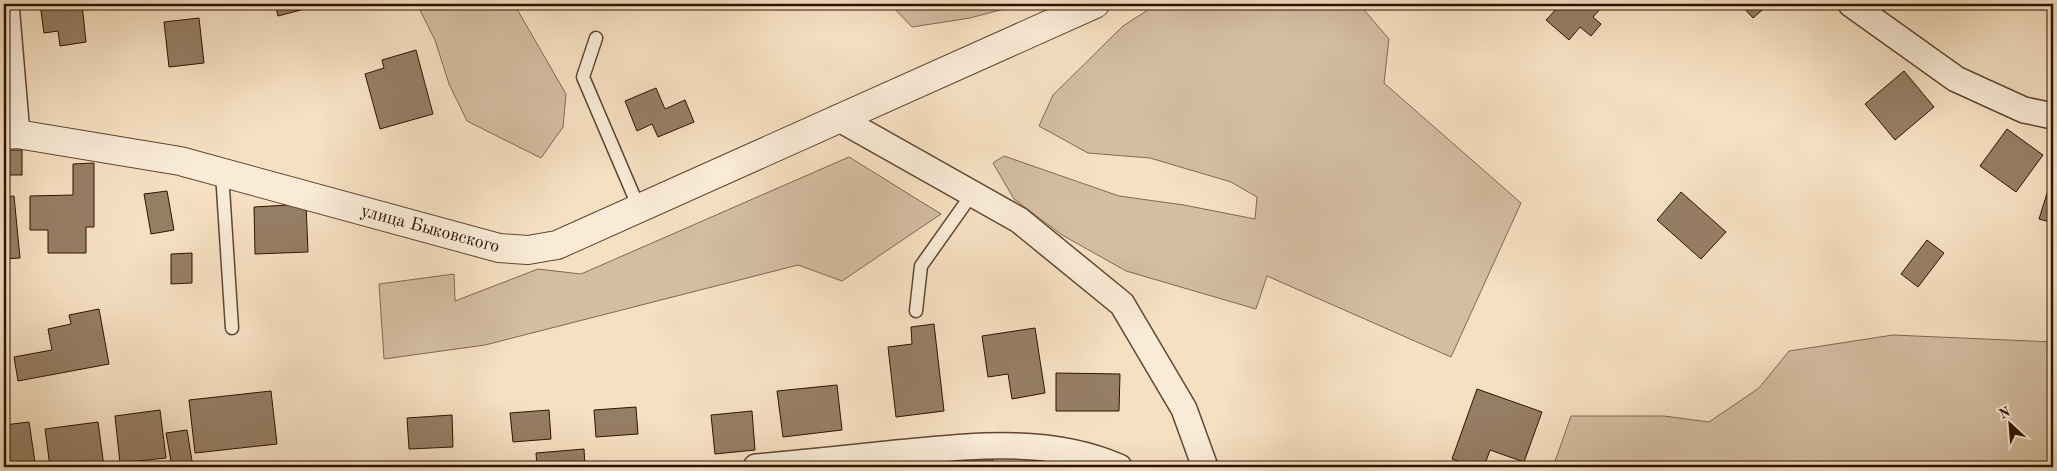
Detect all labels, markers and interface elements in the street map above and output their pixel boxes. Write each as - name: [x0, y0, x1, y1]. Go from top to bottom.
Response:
- street label: улица Быковского: [359, 202, 501, 256]
- north arrow: [1984, 398, 2034, 448]
- text: N: [1997, 404, 2013, 422]

